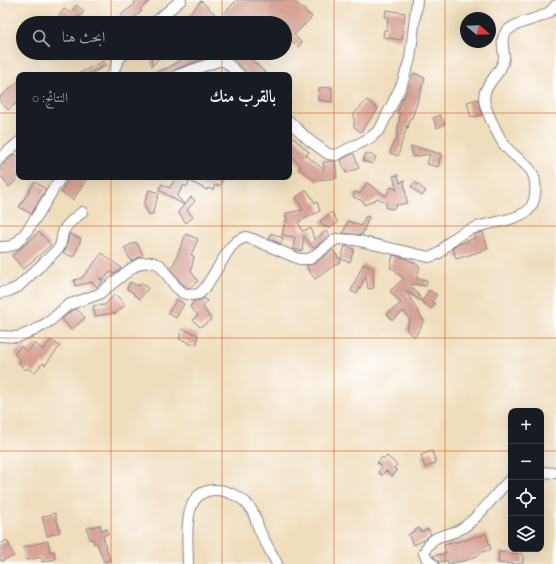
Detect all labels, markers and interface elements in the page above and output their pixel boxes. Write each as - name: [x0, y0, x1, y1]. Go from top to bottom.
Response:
- north arrow: [460, 12, 496, 48]
- search box: [16, 16, 292, 60]
- icon: search: [30, 27, 52, 49]
- text: ابحث هنا: [62, 28, 105, 46]
- text: بالقرب منك: [210, 86, 276, 106]
- text: النتائج: 0: [32, 90, 68, 105]
- map controls: [508, 408, 544, 552]
- button: +: [508, 408, 544, 444]
- button: −: [508, 444, 544, 480]
- button: locate: [508, 480, 544, 516]
- button: layers: [508, 516, 544, 552]

